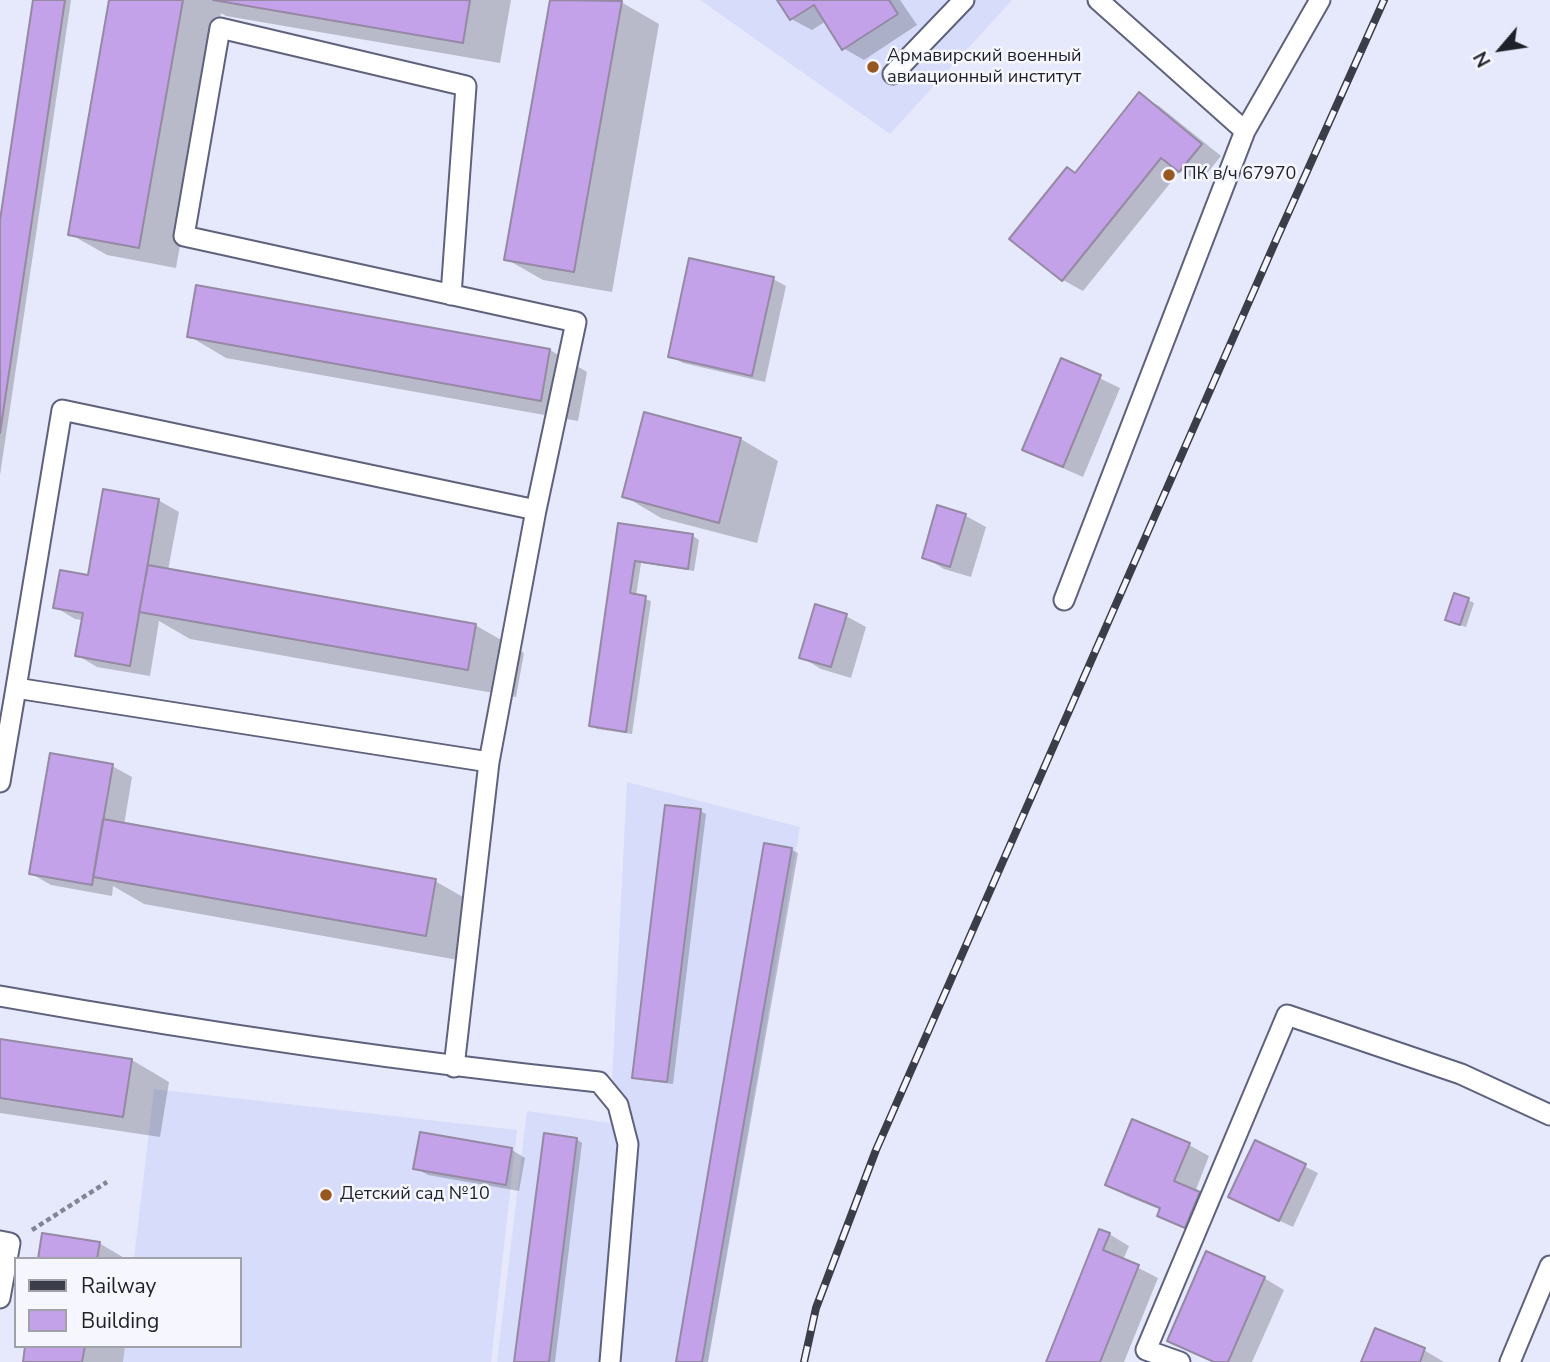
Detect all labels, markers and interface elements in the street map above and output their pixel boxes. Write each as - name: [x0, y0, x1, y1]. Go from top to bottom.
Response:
- north arrow: [1466, 14, 1536, 84]
- place label: Армавирский военный авиационный институт: [887, 46, 1082, 88]
- text: N: [1468, 47, 1497, 72]
- marker: Армавирский военный авиационный институт: [865, 59, 881, 75]
- place label: ПК в/ч 67970: [1183, 164, 1296, 186]
- marker: ПК в/ч 67970: [1161, 167, 1177, 183]
- place label: Детский сад №10: [340, 1184, 490, 1206]
- marker: Детский сад №10: [318, 1187, 334, 1203]
- legend: [14, 1257, 242, 1348]
- text: Railway: [81, 1272, 156, 1300]
- text: Building: [81, 1307, 159, 1335]

